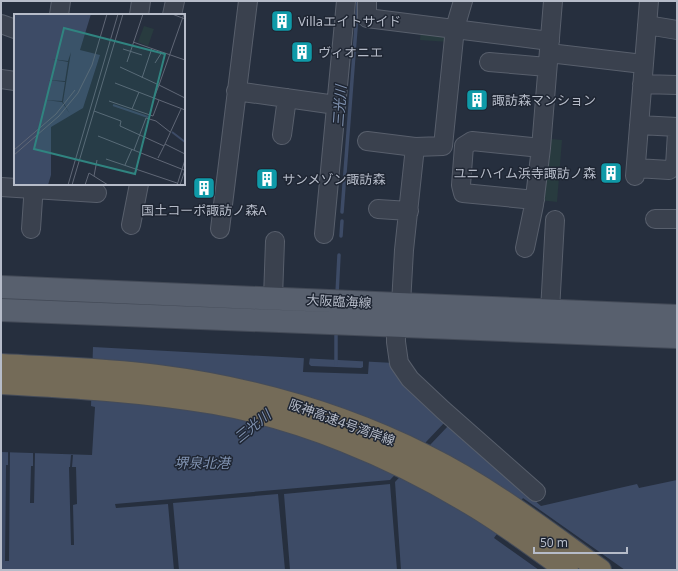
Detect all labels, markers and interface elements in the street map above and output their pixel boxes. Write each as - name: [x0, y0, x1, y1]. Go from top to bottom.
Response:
- building icon: Villaエイトサイド: [269, 8, 295, 34]
- place label: Villaエイトサイド: [298, 12, 401, 30]
- inset map: [14, 14, 185, 185]
- building icon: ヴィオニエ: [289, 39, 315, 65]
- place label: ヴィオニエ: [318, 43, 383, 61]
- water label: 三光川: [328, 82, 350, 128]
- building icon: 諏訪森マンション: [464, 87, 490, 113]
- place label: 諏訪森マンション: [492, 91, 596, 109]
- building icon: ユニハイム浜寺諏訪ノ森: [598, 160, 624, 186]
- place label: ユニハイム浜寺諏訪ノ森: [454, 164, 596, 182]
- building icon: サンメゾン諏訪森: [254, 166, 280, 192]
- place label: サンメゾン諏訪森: [282, 170, 386, 188]
- building icon: 国土コーポ諏訪ノ森A: [191, 175, 217, 201]
- place label: 国土コーポ諏訪ノ森A: [141, 201, 267, 219]
- street label: 大阪臨海線: [306, 290, 372, 312]
- street label: 阪神高速4号湾岸線: [287, 394, 397, 450]
- water label: 三光川: [230, 404, 276, 447]
- water label: 堺泉北港: [174, 453, 232, 472]
- scale bar: [534, 529, 627, 555]
- text: 50 m: [540, 534, 568, 551]

